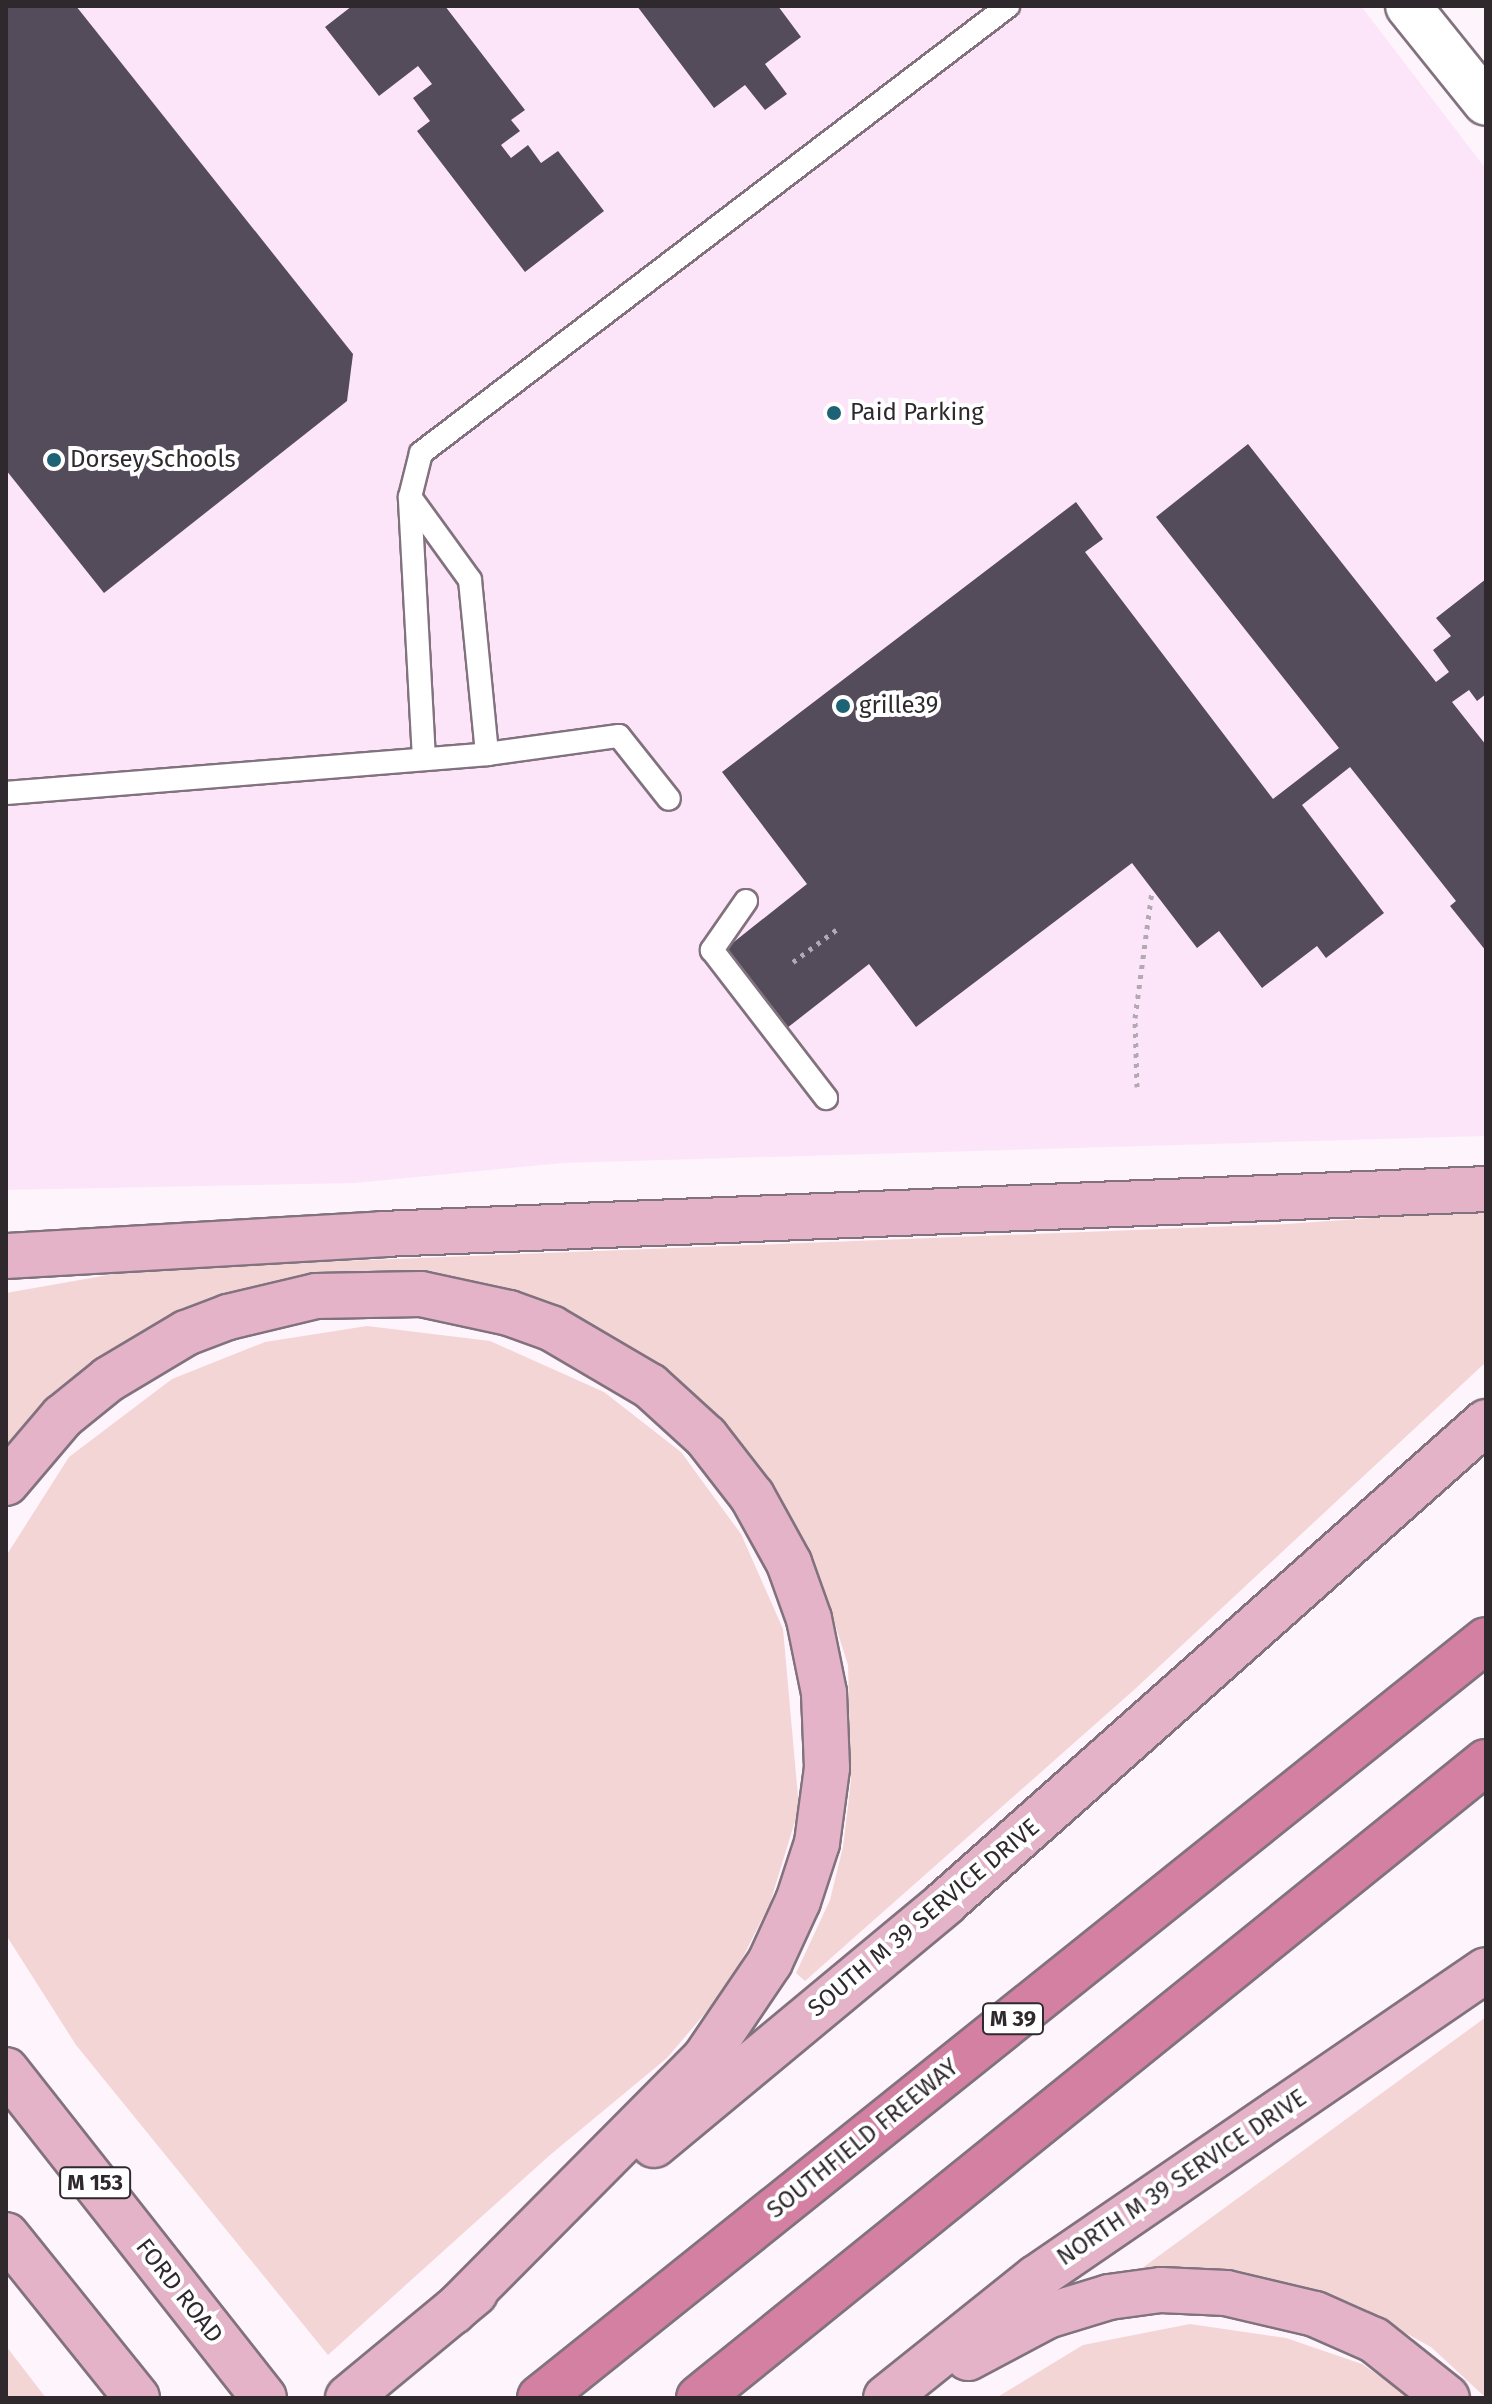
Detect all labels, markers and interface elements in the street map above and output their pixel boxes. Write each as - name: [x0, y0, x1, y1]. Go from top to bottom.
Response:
- place label: Paid Parking: [850, 399, 984, 427]
- marker: Paid Parking: [825, 404, 843, 422]
- place label: Dorsey Schools: [70, 446, 236, 474]
- marker: Dorsey Schools: [45, 451, 63, 469]
- place label: grille39: [859, 692, 938, 720]
- marker: grille39: [834, 697, 852, 715]
- street label: SOUTH M 39 SERVICE DRIVE: [803, 1813, 1045, 2023]
- road number: M 39: [981, 2001, 1045, 2037]
- street label: SOUTHFIELD FREEWAY: [762, 2053, 964, 2225]
- street label: NORTH M 39 SERVICE DRIVE: [1052, 2084, 1312, 2272]
- road number: M 153: [59, 2165, 131, 2201]
- street label: FORD ROAD: [129, 2233, 229, 2349]

